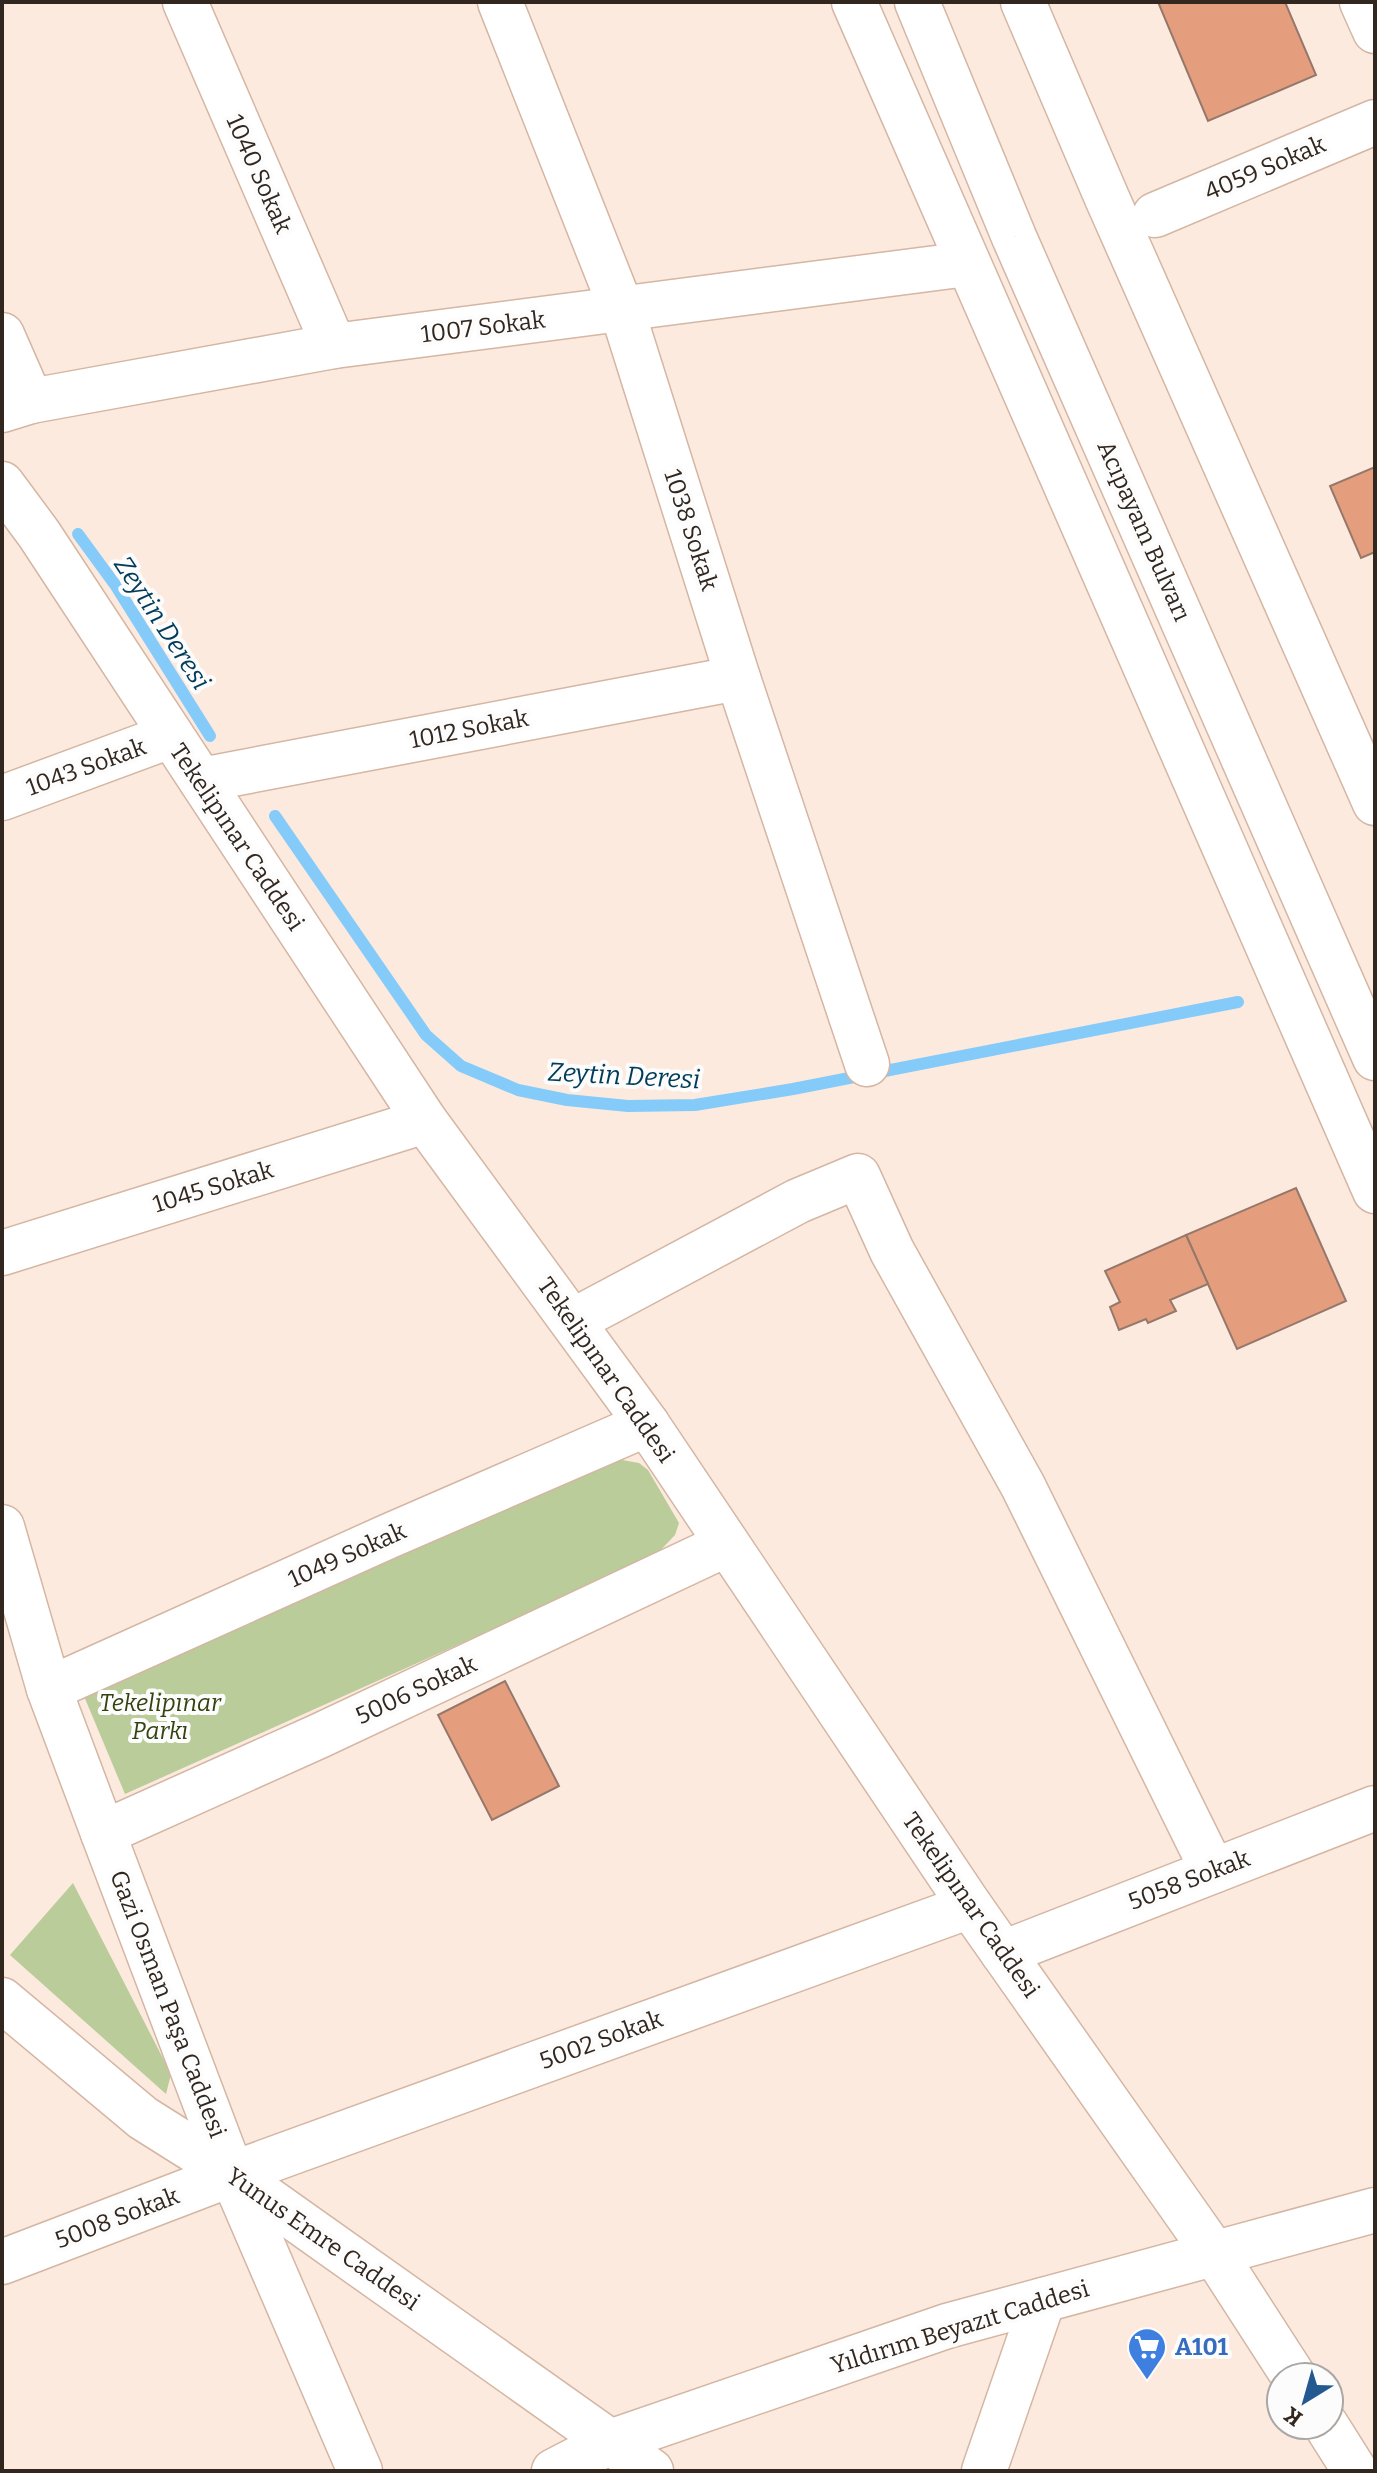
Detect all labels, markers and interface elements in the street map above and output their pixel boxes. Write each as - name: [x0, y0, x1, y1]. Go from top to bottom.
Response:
- street label: 1040 Sokak: [220, 110, 298, 238]
- street label: 4059 Sokak: [1200, 130, 1330, 206]
- street label: 1007 Sokak: [419, 305, 547, 349]
- street label: Acıpayam Bulvarı: [1092, 436, 1196, 626]
- street label: 1038 Sokak: [658, 466, 724, 594]
- water label: Zeytin Deresi: [107, 551, 217, 695]
- street label: 1012 Sokak: [407, 704, 531, 754]
- street label: 1043 Sokak: [22, 732, 150, 802]
- street label: Tekelipınar Caddesi: [164, 738, 310, 936]
- water label: Zeytin Deresi: [547, 1057, 701, 1095]
- street label: 1045 Sokak: [149, 1155, 277, 1219]
- street label: Tekelipınar Caddesi: [532, 1272, 680, 1468]
- street label: 1049 Sokak: [284, 1517, 410, 1593]
- street label: 5006 Sokak: [351, 1650, 481, 1730]
- park label: Tekelipınar Parkı: [99, 1689, 222, 1745]
- street label: Tekelipınar Caddesi: [897, 1807, 1045, 2003]
- street label: 5058 Sokak: [1124, 1844, 1254, 1916]
- street label: Gazi Osman Paşa Caddesi: [104, 1866, 232, 2142]
- street label: 5002 Sokak: [536, 2005, 667, 2075]
- street label: Yunus Emre Caddesi: [221, 2162, 425, 2316]
- street label: 5008 Sokak: [51, 2181, 183, 2254]
- street label: Yıldırım Beyazıt Caddesi: [828, 2274, 1092, 2380]
- supermarket icon: A101: [1126, 2326, 1168, 2381]
- place label: A101: [1175, 2333, 1229, 2361]
- north arrow: [1265, 2361, 1345, 2441]
- text: K: [1279, 2401, 1308, 2432]

